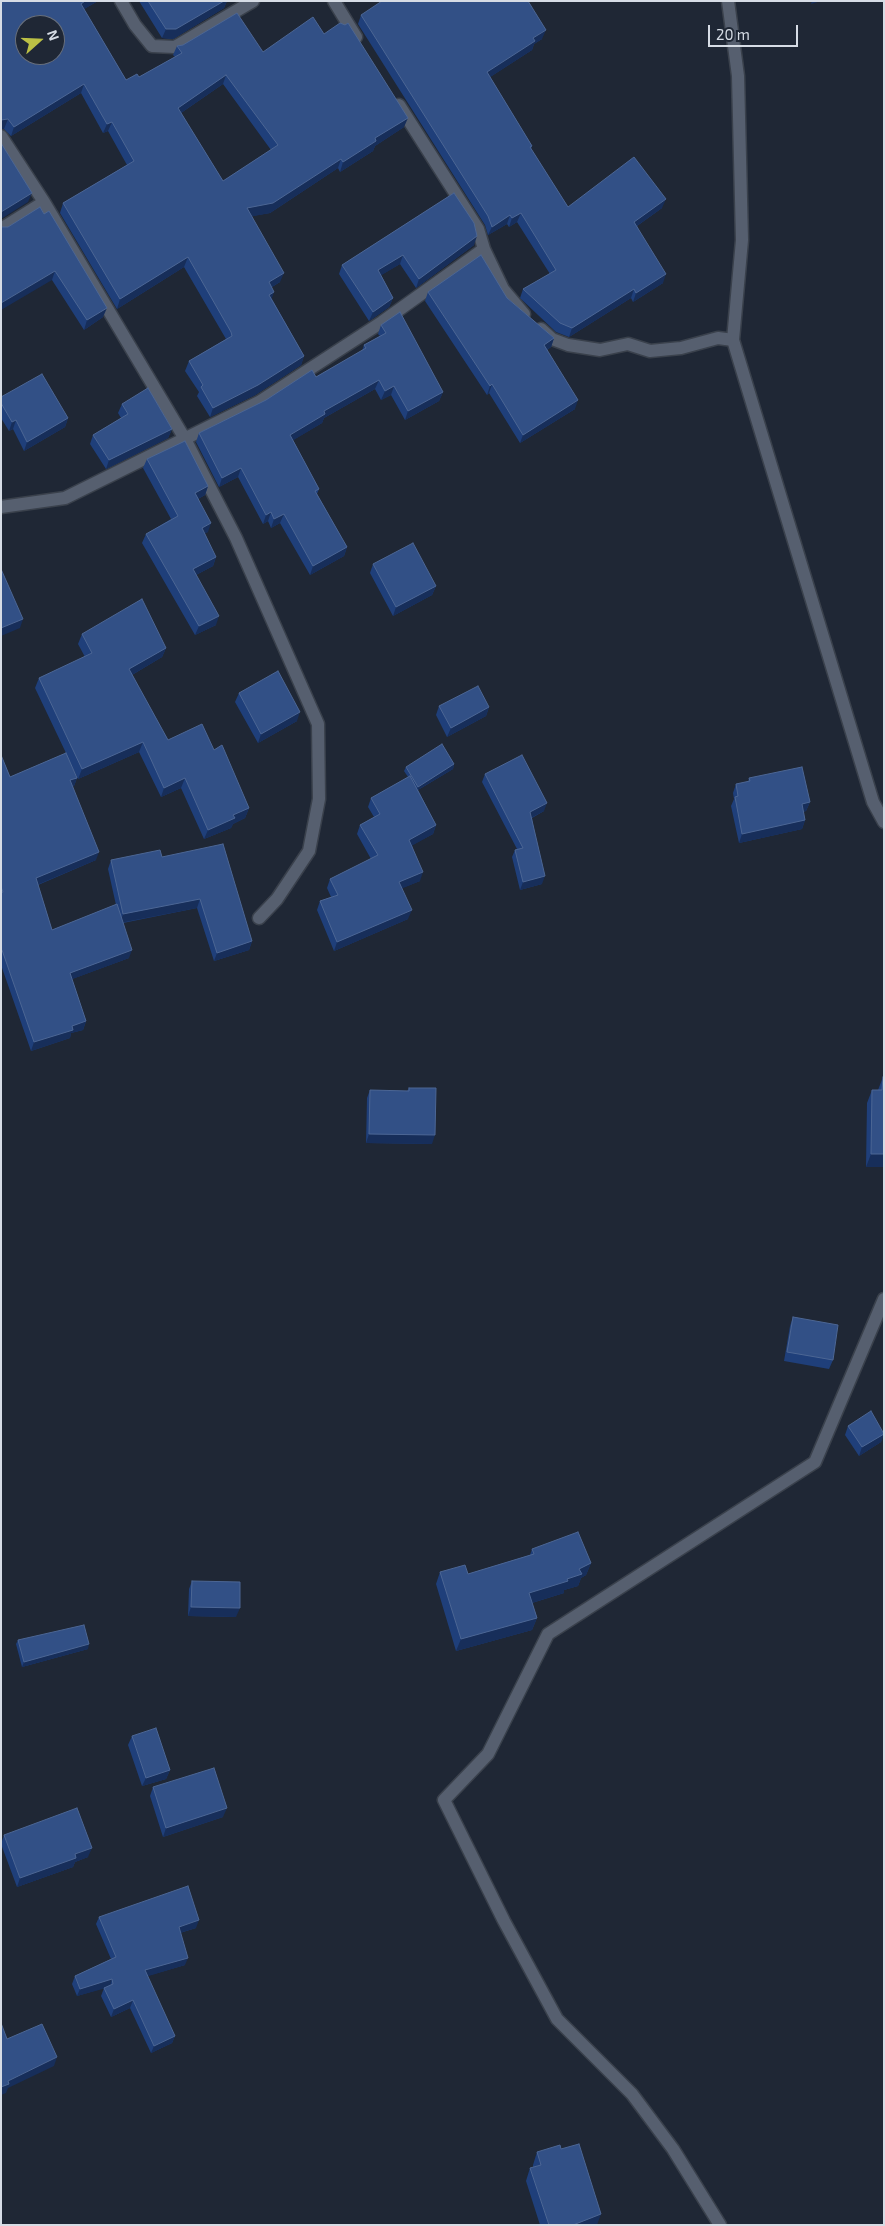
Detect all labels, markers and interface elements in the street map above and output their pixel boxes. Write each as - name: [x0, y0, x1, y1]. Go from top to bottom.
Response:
- north arrow: [15, 15, 65, 65]
- scale bar: [710, 15, 800, 47]
- text: 20 m: [716, 25, 750, 43]
- text: N: [44, 27, 63, 43]

